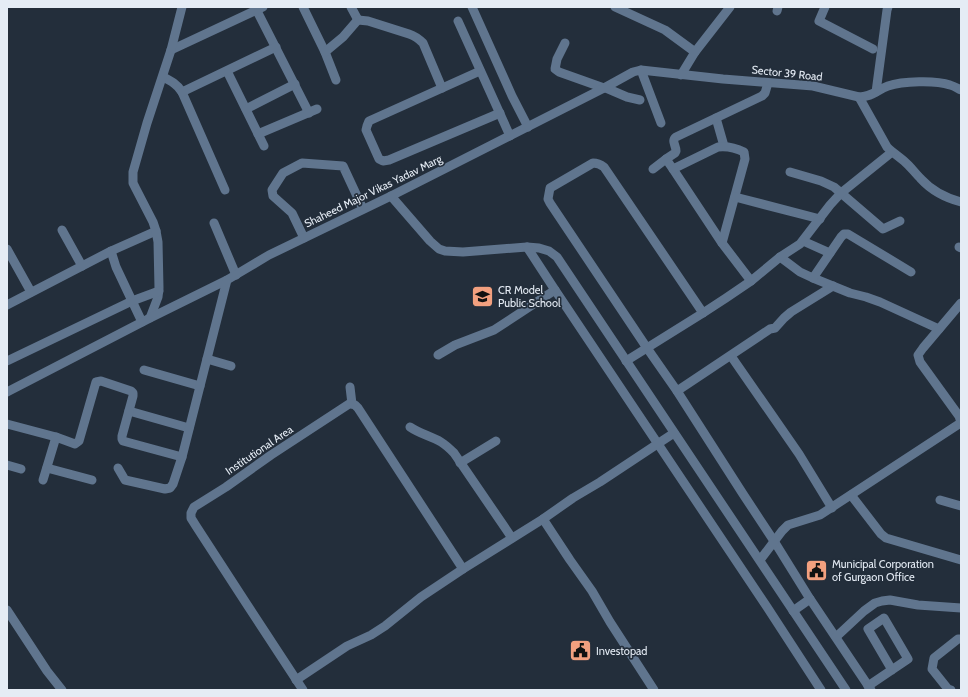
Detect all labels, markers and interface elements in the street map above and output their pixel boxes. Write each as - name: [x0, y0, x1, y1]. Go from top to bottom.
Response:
- street label: Sector 39 Road: [751, 62, 823, 84]
- street label: Shaheed Major Vikas Yadav Marg: [302, 151, 445, 230]
- school or university icon: CR Model Public School: [470, 283, 496, 309]
- place label: CR Model Public School: [498, 283, 561, 310]
- street label: Institutional Area: [223, 422, 296, 478]
- public building icon: Municipal Corporation of Gurgaon Office: [804, 557, 830, 583]
- place label: Municipal Corporation of Gurgaon Office: [832, 557, 934, 584]
- public building icon: Investopad: [568, 638, 594, 664]
- place label: Investopad: [596, 644, 647, 658]

